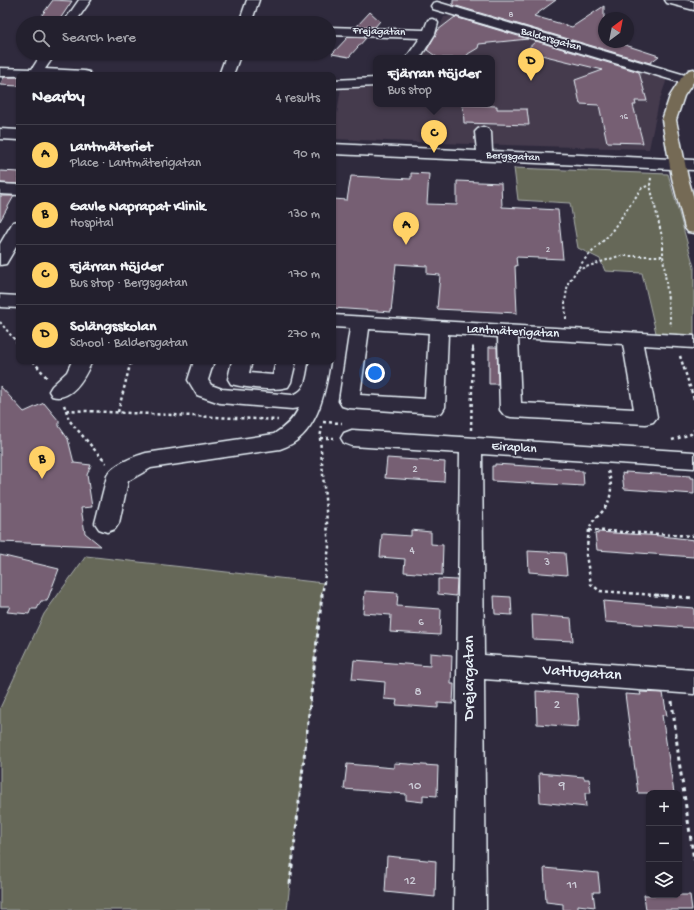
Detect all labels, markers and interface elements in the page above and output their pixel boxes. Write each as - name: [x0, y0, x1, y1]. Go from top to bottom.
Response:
- house number: 8: [509, 10, 514, 21]
- north arrow: [598, 12, 634, 48]
- search box: [16, 16, 336, 60]
- street label: Frejagatan: [351, 25, 406, 39]
- street label: Baldersgatan: [518, 25, 583, 55]
- icon: search: [30, 27, 52, 49]
- text: Search here: [62, 29, 136, 47]
- pin: D: [518, 48, 544, 81]
- popup: [373, 55, 495, 107]
- text: Fjärran Höjder: [388, 65, 480, 83]
- text: Bus stop: [388, 83, 432, 98]
- text: Nearby: [32, 88, 85, 108]
- text: 4 results: [276, 91, 320, 106]
- house number: 16: [619, 112, 629, 123]
- pin: C: [421, 120, 447, 153]
- text: Lantmäteriet: [70, 138, 152, 156]
- text: A: [41, 147, 49, 162]
- text: 90 m: [294, 147, 320, 162]
- street label: Bergsgatan: [485, 150, 541, 164]
- text: Place · Lantmäterigatan: [70, 156, 201, 171]
- text: Gavle Naprapat Klinik: [70, 198, 205, 216]
- text: B: [42, 207, 48, 222]
- text: 130 m: [288, 207, 320, 222]
- pin: A: [393, 212, 419, 245]
- text: Hospital: [70, 216, 114, 231]
- house number: 2: [546, 245, 551, 256]
- text: Fjärran Höjder: [70, 258, 163, 276]
- text: C: [41, 267, 49, 282]
- text: 170 m: [288, 267, 320, 282]
- text: Bus stop · Bergsgatan: [70, 276, 188, 291]
- text: Solängsskolan: [70, 318, 156, 336]
- street label: Lantmäterigatan: [466, 322, 560, 342]
- text: D: [41, 327, 49, 342]
- text: 270 m: [287, 327, 320, 342]
- text: School · Baldersgatan: [70, 336, 188, 351]
- your location: [365, 363, 385, 383]
- street label: Eiraplan: [491, 439, 538, 457]
- pin: B: [29, 446, 55, 479]
- house number: 2: [412, 464, 418, 476]
- house number: 4: [409, 545, 415, 557]
- house number: 3: [543, 557, 550, 569]
- house number: 6: [418, 617, 424, 629]
- street label: Drejargatan: [461, 635, 480, 721]
- street label: Vattugatan: [541, 662, 623, 686]
- house number: 8: [414, 685, 422, 700]
- house number: 2: [554, 698, 561, 713]
- house number: 10: [408, 779, 422, 794]
- house number: 9: [558, 779, 566, 794]
- map controls: [646, 790, 682, 898]
- button: +: [646, 790, 682, 826]
- button: −: [646, 826, 682, 862]
- button: layers: [646, 862, 682, 898]
- house number: 12: [403, 874, 416, 889]
- house number: 11: [566, 878, 577, 893]

